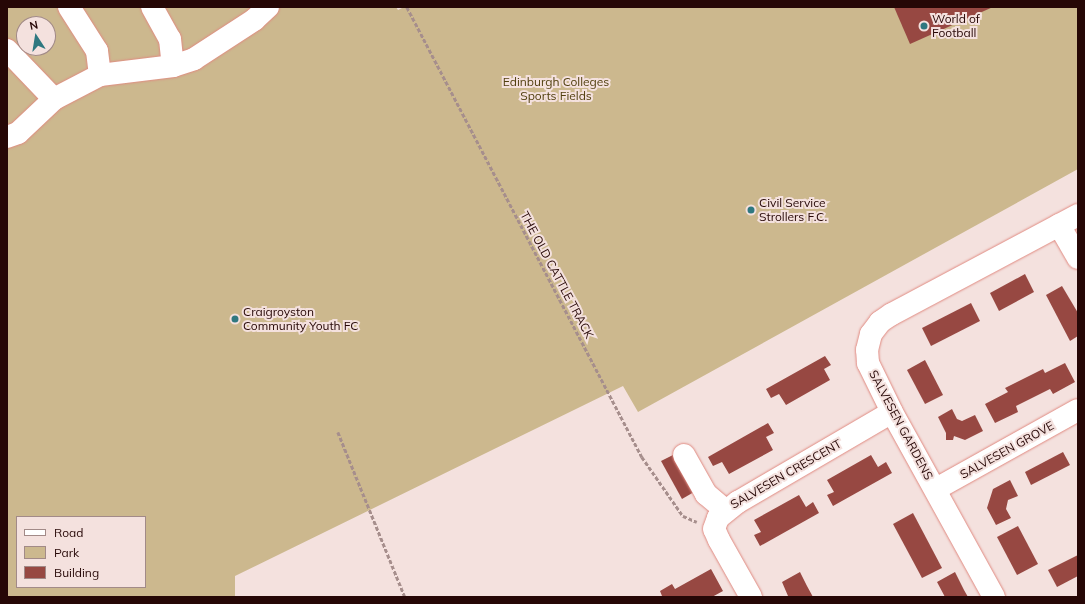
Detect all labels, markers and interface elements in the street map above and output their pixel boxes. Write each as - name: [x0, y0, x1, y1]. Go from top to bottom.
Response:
- place label: World of Football: [932, 12, 980, 40]
- north arrow: [16, 16, 56, 56]
- text: N: [28, 18, 39, 33]
- marker: World of Football: [919, 21, 929, 31]
- park label: Edinburgh Colleges Sports Fields: [503, 75, 609, 103]
- place label: Civil Service Strollers F.C.: [759, 196, 827, 224]
- marker: Civil Service Strollers F.C.: [746, 205, 756, 215]
- street label: THE OLD CATTLE TRACK: [517, 209, 597, 341]
- place label: Craigroyston Community Youth FC: [243, 305, 359, 333]
- marker: Craigroyston Community Youth FC: [230, 314, 240, 324]
- street label: SALVESEN GARDENS: [866, 368, 936, 482]
- street label: SALVESEN GROVE: [958, 418, 1056, 482]
- street label: SALVESEN CRESCENT: [728, 436, 844, 512]
- legend: [16, 516, 146, 588]
- text: Road: [54, 525, 83, 540]
- text: Park: [54, 545, 79, 560]
- text: Building: [54, 565, 99, 580]

